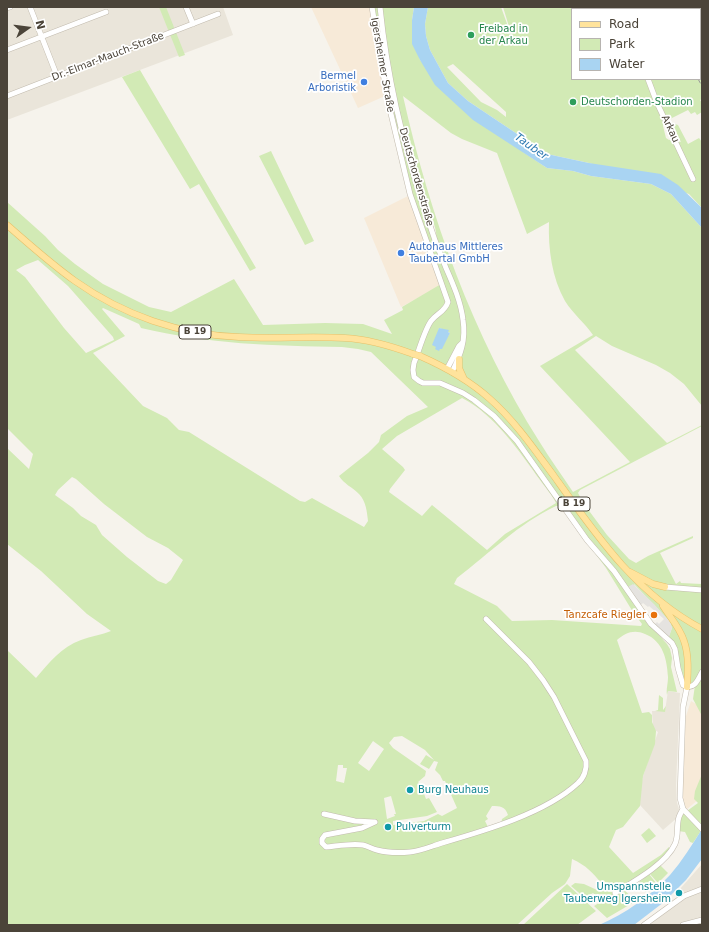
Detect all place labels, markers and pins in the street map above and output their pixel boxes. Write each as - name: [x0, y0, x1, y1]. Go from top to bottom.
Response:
- place label: Freibad in der Arkau: [479, 23, 528, 46]
- marker: Freibad in der Arkau: [466, 30, 476, 40]
- place label: Bermel Arboristik: [308, 70, 356, 94]
- marker: Bermel Arboristik: [359, 77, 369, 87]
- place label: Deutschorden-Stadion: [581, 96, 693, 108]
- marker: Deutschorden-Stadion: [568, 97, 578, 107]
- place label: Autohaus Mittleres Taubertal GmbH: [409, 241, 503, 264]
- marker: Autohaus Mittleres Taubertal GmbH: [396, 248, 406, 258]
- place label: Tanzcafe Riegler: [564, 609, 646, 621]
- marker: Tanzcafe Riegler: [649, 610, 659, 620]
- place label: Burg Neuhaus: [418, 784, 489, 796]
- marker: Burg Neuhaus: [405, 785, 415, 795]
- place label: Pulverturm: [396, 821, 451, 833]
- marker: Pulverturm: [383, 822, 393, 832]
- place label: Umspannstelle Tauberweg Igersheim: [564, 881, 671, 904]
- marker: Umspannstelle Tauberweg Igersheim: [674, 888, 684, 898]

